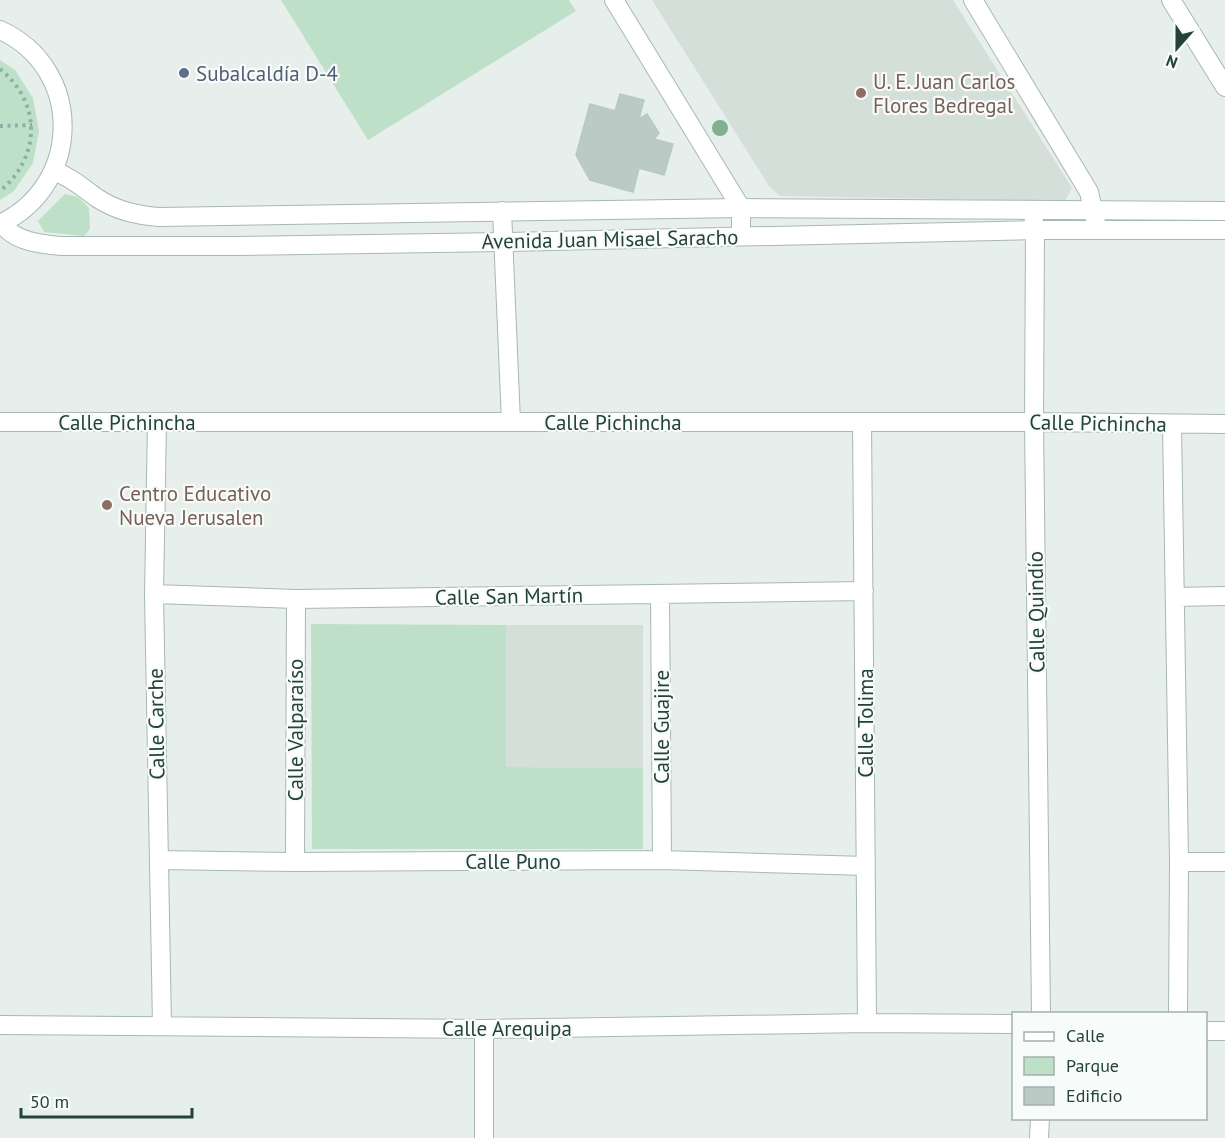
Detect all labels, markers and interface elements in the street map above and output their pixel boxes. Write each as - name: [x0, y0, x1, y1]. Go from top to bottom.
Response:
- north arrow: [1147, 18, 1207, 78]
- text: N: [1163, 51, 1180, 73]
- place label: Subalcaldía D-4: [196, 60, 338, 87]
- marker: Subalcaldía D-4: [177, 66, 191, 80]
- place label: U. E. Juan Carlos Flores Bedregal: [873, 68, 1015, 119]
- marker: U. E. Juan Carlos Flores Bedregal: [854, 86, 868, 100]
- street label: Avenida Juan Misael Saracho: [481, 223, 739, 255]
- street label: Calle Pichincha: [1029, 408, 1167, 438]
- street label: Calle Pichincha: [58, 409, 196, 436]
- street label: Calle Pichincha: [544, 409, 682, 436]
- place label: Centro Educativo Nueva Jerusalen: [119, 480, 271, 531]
- marker: Centro Educativo Nueva Jerusalen: [100, 498, 114, 512]
- street label: Calle Quindío: [1021, 551, 1051, 673]
- street label: Calle San Martín: [435, 581, 583, 611]
- street label: Calle Valparaíso: [282, 659, 309, 801]
- street label: Calle Carche: [142, 668, 170, 780]
- street label: Calle Tolima: [852, 668, 879, 778]
- street label: Calle Guajire: [648, 670, 675, 784]
- street label: Calle Puno: [465, 848, 561, 875]
- legend: [1012, 1012, 1207, 1120]
- street label: Calle Arequipa: [442, 1015, 572, 1042]
- text: Calle: [1066, 1024, 1105, 1047]
- text: Parque: [1066, 1054, 1119, 1077]
- scale bar: [21, 1081, 192, 1119]
- text: Edificio: [1066, 1084, 1122, 1107]
- text: 50 m: [30, 1090, 69, 1113]

